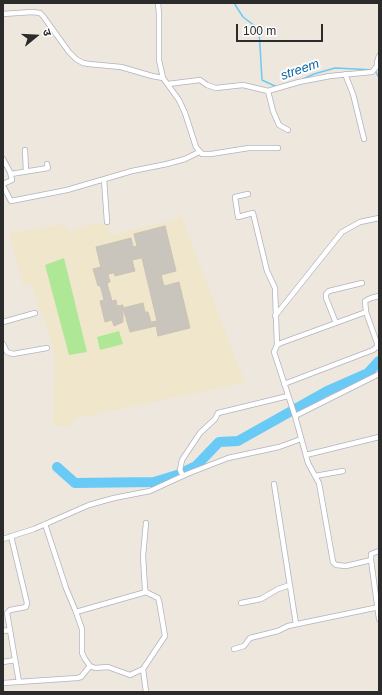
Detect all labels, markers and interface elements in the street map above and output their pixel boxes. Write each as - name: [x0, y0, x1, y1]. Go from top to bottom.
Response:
- north arrow: [16, 16, 56, 56]
- scale bar: [238, 16, 325, 42]
- text: 100 m: [243, 24, 276, 38]
- text: उ: [41, 27, 54, 37]
- water label: streem: [279, 56, 321, 84]

